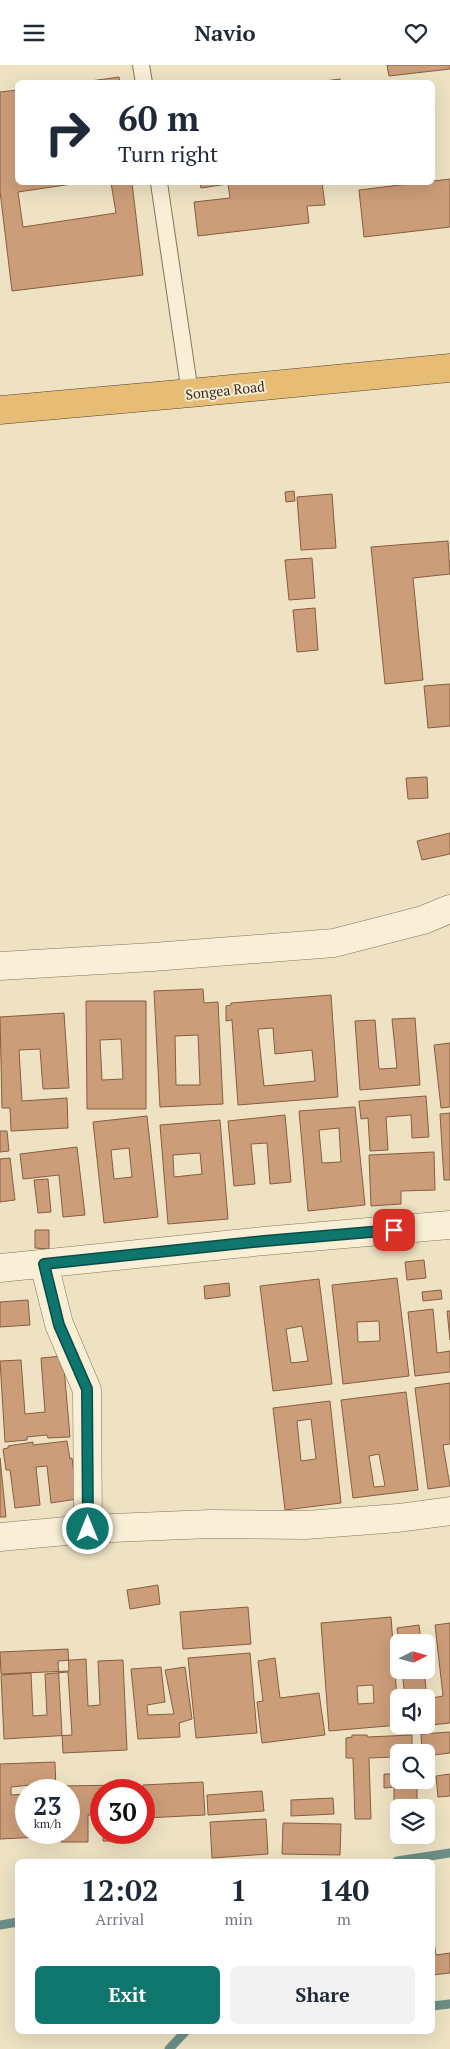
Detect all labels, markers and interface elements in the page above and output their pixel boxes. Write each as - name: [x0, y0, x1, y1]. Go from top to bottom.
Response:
- text: Navio: [194, 18, 256, 47]
- icon: menu: [20, 19, 48, 47]
- icon: heart: [402, 19, 430, 47]
- text: 60 m: [118, 95, 199, 141]
- icon: right: [35, 100, 100, 165]
- text: Turn right: [118, 139, 218, 168]
- street label: Songea Road: [184, 376, 266, 404]
- pin: [373, 1209, 415, 1251]
- icon: arrive: [380, 1216, 408, 1244]
- position arrow: [61, 1502, 113, 1554]
- north arrow: [390, 1634, 435, 1679]
- map controls: [390, 1634, 435, 1844]
- button: sound: [390, 1689, 435, 1734]
- button: search: [390, 1744, 435, 1789]
- speed limit sign: 30: [90, 1779, 155, 1844]
- text: 23: [33, 1789, 62, 1822]
- button: layers: [390, 1799, 435, 1844]
- text: km/h: [34, 1816, 61, 1831]
- text: 12:02: [81, 1870, 159, 1910]
- text: 1: [230, 1870, 247, 1910]
- text: 140: [318, 1870, 369, 1910]
- text: Arrival: [95, 1908, 144, 1930]
- text: min: [225, 1908, 253, 1930]
- text: m: [337, 1908, 351, 1930]
- button: Exit: [35, 1966, 220, 2024]
- button: Share: [230, 1966, 415, 2024]

